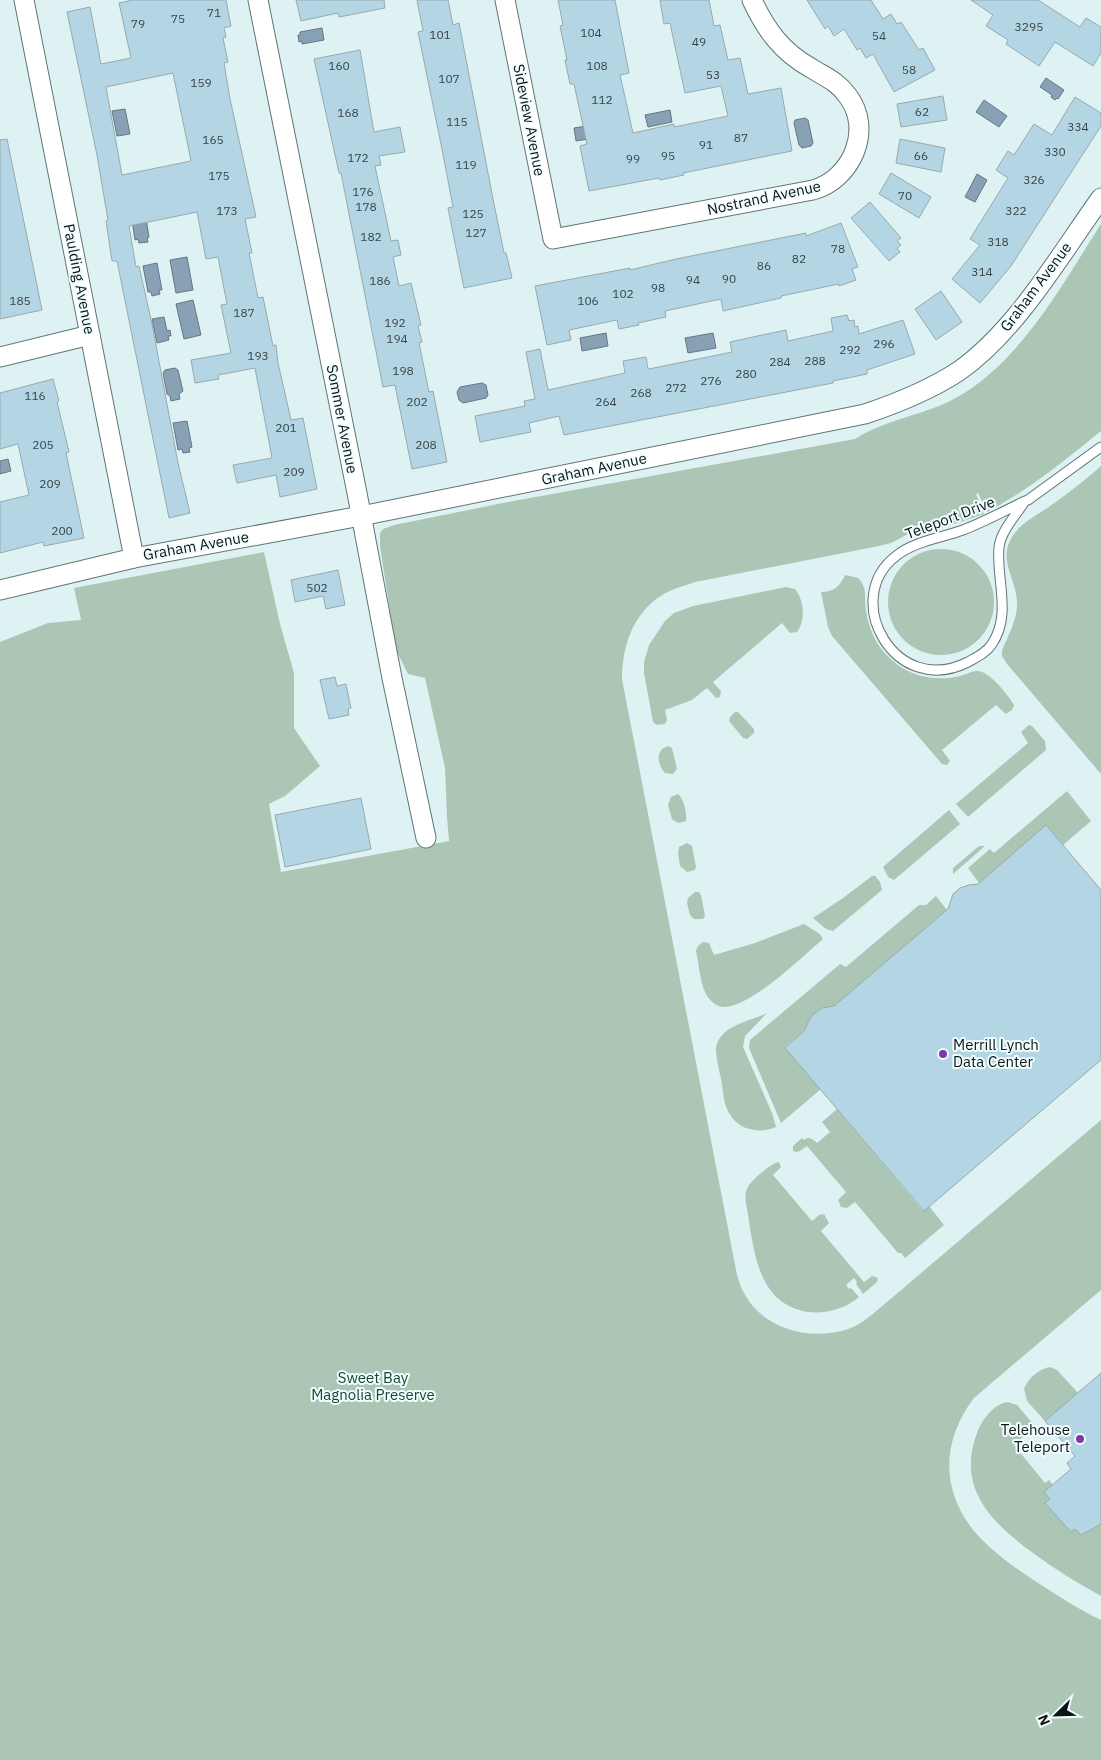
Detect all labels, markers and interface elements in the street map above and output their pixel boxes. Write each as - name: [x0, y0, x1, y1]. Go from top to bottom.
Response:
- house number: 71: [207, 5, 221, 20]
- house number: 75: [171, 11, 185, 26]
- house number: 79: [131, 16, 145, 31]
- house number: 3295: [1015, 19, 1043, 34]
- house number: 104: [580, 25, 602, 40]
- house number: 101: [429, 27, 451, 42]
- house number: 54: [872, 28, 886, 43]
- house number: 49: [692, 34, 706, 49]
- house number: 160: [328, 58, 350, 73]
- house number: 108: [586, 58, 608, 73]
- street label: Sideview Avenue: [509, 62, 550, 178]
- house number: 58: [902, 62, 916, 77]
- house number: 53: [706, 67, 720, 82]
- house number: 107: [438, 71, 460, 86]
- house number: 159: [190, 75, 212, 90]
- house number: 112: [591, 92, 613, 107]
- house number: 62: [915, 104, 929, 119]
- house number: 168: [337, 105, 359, 120]
- house number: 115: [446, 114, 468, 129]
- house number: 334: [1067, 119, 1089, 134]
- house number: 87: [734, 130, 748, 145]
- house number: 165: [202, 132, 224, 147]
- house number: 91: [699, 137, 713, 152]
- house number: 330: [1044, 144, 1066, 159]
- house number: 95: [661, 148, 675, 163]
- house number: 66: [914, 148, 928, 163]
- house number: 172: [347, 150, 369, 165]
- house number: 99: [626, 151, 640, 166]
- house number: 119: [455, 157, 477, 172]
- house number: 175: [208, 168, 230, 183]
- house number: 326: [1023, 172, 1045, 187]
- street label: Nostrand Avenue: [705, 176, 822, 219]
- house number: 176: [352, 184, 374, 199]
- house number: 70: [898, 188, 912, 203]
- house number: 178: [355, 199, 377, 214]
- house number: 173: [216, 203, 238, 218]
- house number: 322: [1005, 203, 1027, 218]
- house number: 125: [462, 206, 484, 221]
- street label: Paulding Avenue: [59, 222, 100, 336]
- house number: 127: [465, 225, 487, 240]
- house number: 182: [360, 229, 382, 244]
- house number: 318: [987, 234, 1009, 249]
- street label: Graham Avenue: [996, 238, 1075, 335]
- house number: 78: [831, 241, 845, 256]
- house number: 82: [792, 251, 806, 266]
- house number: 86: [757, 258, 771, 273]
- house number: 314: [971, 264, 993, 279]
- house number: 90: [722, 271, 736, 286]
- house number: 94: [686, 272, 700, 287]
- house number: 186: [369, 273, 391, 288]
- house number: 98: [651, 280, 665, 295]
- house number: 102: [612, 286, 634, 301]
- house number: 185: [9, 293, 31, 308]
- house number: 106: [577, 293, 599, 308]
- house number: 187: [233, 305, 255, 320]
- house number: 192: [384, 315, 406, 330]
- house number: 194: [386, 331, 408, 346]
- house number: 296: [873, 336, 895, 351]
- house number: 292: [839, 342, 861, 357]
- house number: 193: [247, 348, 269, 363]
- house number: 288: [804, 353, 826, 368]
- house number: 284: [769, 354, 791, 369]
- street label: Sommer Avenue: [323, 363, 362, 475]
- house number: 198: [392, 363, 414, 378]
- house number: 280: [735, 366, 757, 381]
- house number: 276: [700, 373, 722, 388]
- house number: 272: [665, 380, 687, 395]
- house number: 268: [630, 385, 652, 400]
- house number: 116: [24, 388, 46, 403]
- house number: 202: [406, 394, 428, 409]
- house number: 264: [595, 394, 617, 409]
- house number: 201: [275, 420, 297, 435]
- house number: 205: [32, 437, 54, 452]
- house number: 208: [415, 437, 437, 452]
- street label: Graham Avenue: [540, 448, 648, 489]
- house number: 209: [283, 464, 305, 479]
- house number: 209: [39, 476, 61, 491]
- street label: Teleport Drive: [902, 492, 997, 543]
- house number: 200: [51, 523, 73, 538]
- street label: Graham Avenue: [142, 527, 250, 564]
- house number: 502: [306, 580, 328, 595]
- place label: Merrill Lynch Data Center: [953, 1035, 1039, 1071]
- marker: Merrill Lynch Data Center: [937, 1048, 949, 1060]
- park label: Sweet Bay Magnolia Preserve: [311, 1368, 435, 1404]
- place label: Telehouse Teleport: [1001, 1420, 1070, 1456]
- marker: Telehouse Teleport: [1074, 1433, 1086, 1445]
- north arrow: [1031, 1690, 1081, 1740]
- text: N: [1034, 1712, 1054, 1728]

